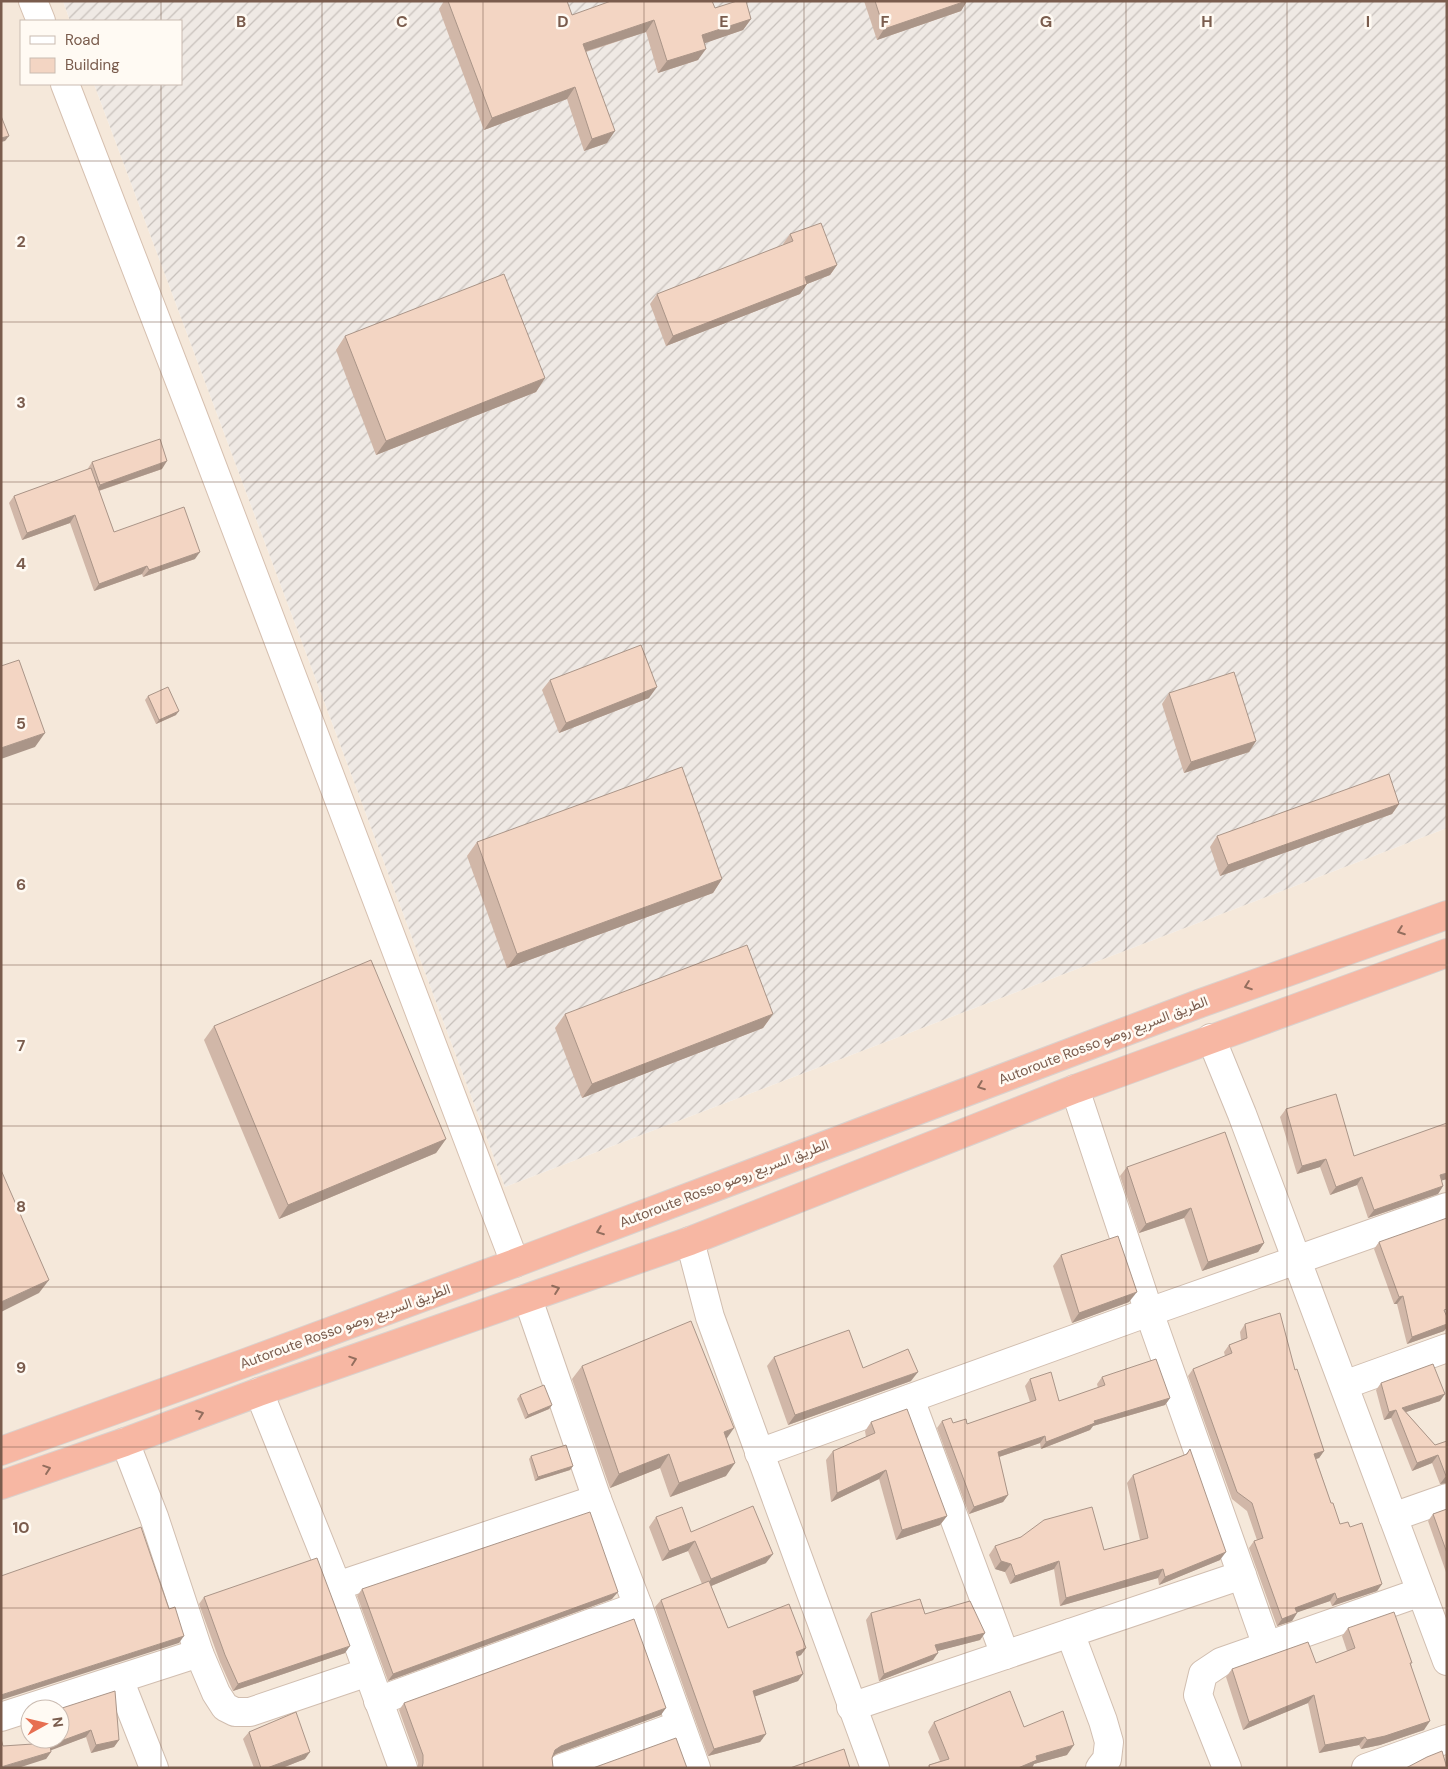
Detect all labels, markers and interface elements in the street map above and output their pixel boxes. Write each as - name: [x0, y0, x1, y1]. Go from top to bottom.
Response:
- text: B: [236, 11, 246, 32]
- text: C: [396, 11, 408, 32]
- text: D: [557, 11, 569, 32]
- text: E: [719, 11, 729, 32]
- text: F: [881, 11, 890, 32]
- text: G: [1040, 11, 1052, 32]
- text: H: [1201, 11, 1213, 32]
- text: I: [1366, 11, 1370, 32]
- legend: [20, 20, 182, 85]
- text: Road: [65, 30, 100, 50]
- text: Building: [65, 55, 120, 75]
- text: 2: [16, 231, 26, 252]
- text: 3: [16, 392, 26, 413]
- text: 4: [16, 553, 26, 574]
- text: 5: [16, 713, 26, 734]
- text: 6: [16, 874, 26, 895]
- one-way arrow: [1397, 925, 1406, 935]
- one-way arrow: [1244, 980, 1253, 990]
- street label: Autoroute Rosso الطريق السريع روصو: [996, 992, 1211, 1090]
- text: 7: [17, 1035, 26, 1056]
- one-way arrow: [977, 1080, 986, 1090]
- street label: Autoroute Rosso الطريق السريع روصو: [617, 1135, 832, 1233]
- text: 8: [16, 1196, 26, 1217]
- one-way arrow: [596, 1225, 605, 1235]
- street label: Autoroute Rosso الطريق السريع روصو: [237, 1279, 453, 1374]
- one-way arrow: [552, 1285, 560, 1295]
- one-way arrow: [349, 1355, 357, 1365]
- text: 9: [16, 1357, 26, 1378]
- one-way arrow: [195, 1410, 204, 1420]
- one-way arrow: [43, 1465, 51, 1475]
- text: 10: [12, 1517, 30, 1538]
- north arrow: [20, 1699, 70, 1749]
- text: N: [48, 1716, 67, 1729]

